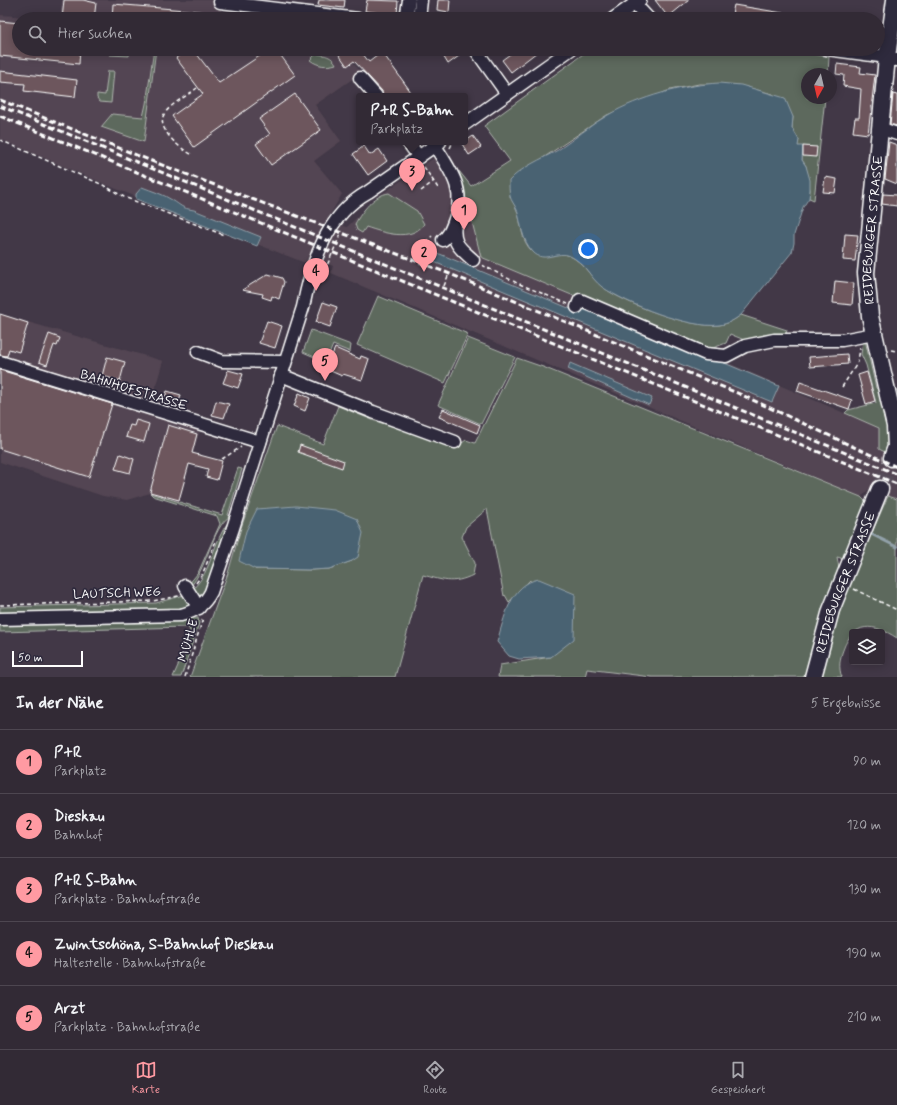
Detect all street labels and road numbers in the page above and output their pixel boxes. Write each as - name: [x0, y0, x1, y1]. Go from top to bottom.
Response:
- street label: REIDEBURGER STRASSE: [859, 155, 887, 305]
- street label: BAHNHOFSTRASSE: [78, 366, 189, 415]
- street label: REIDEBURGER STRASSE: [813, 510, 880, 655]
- street label: LAUTSCH WEG: [73, 583, 162, 604]
- street label: MÜHLE: [174, 617, 203, 664]

